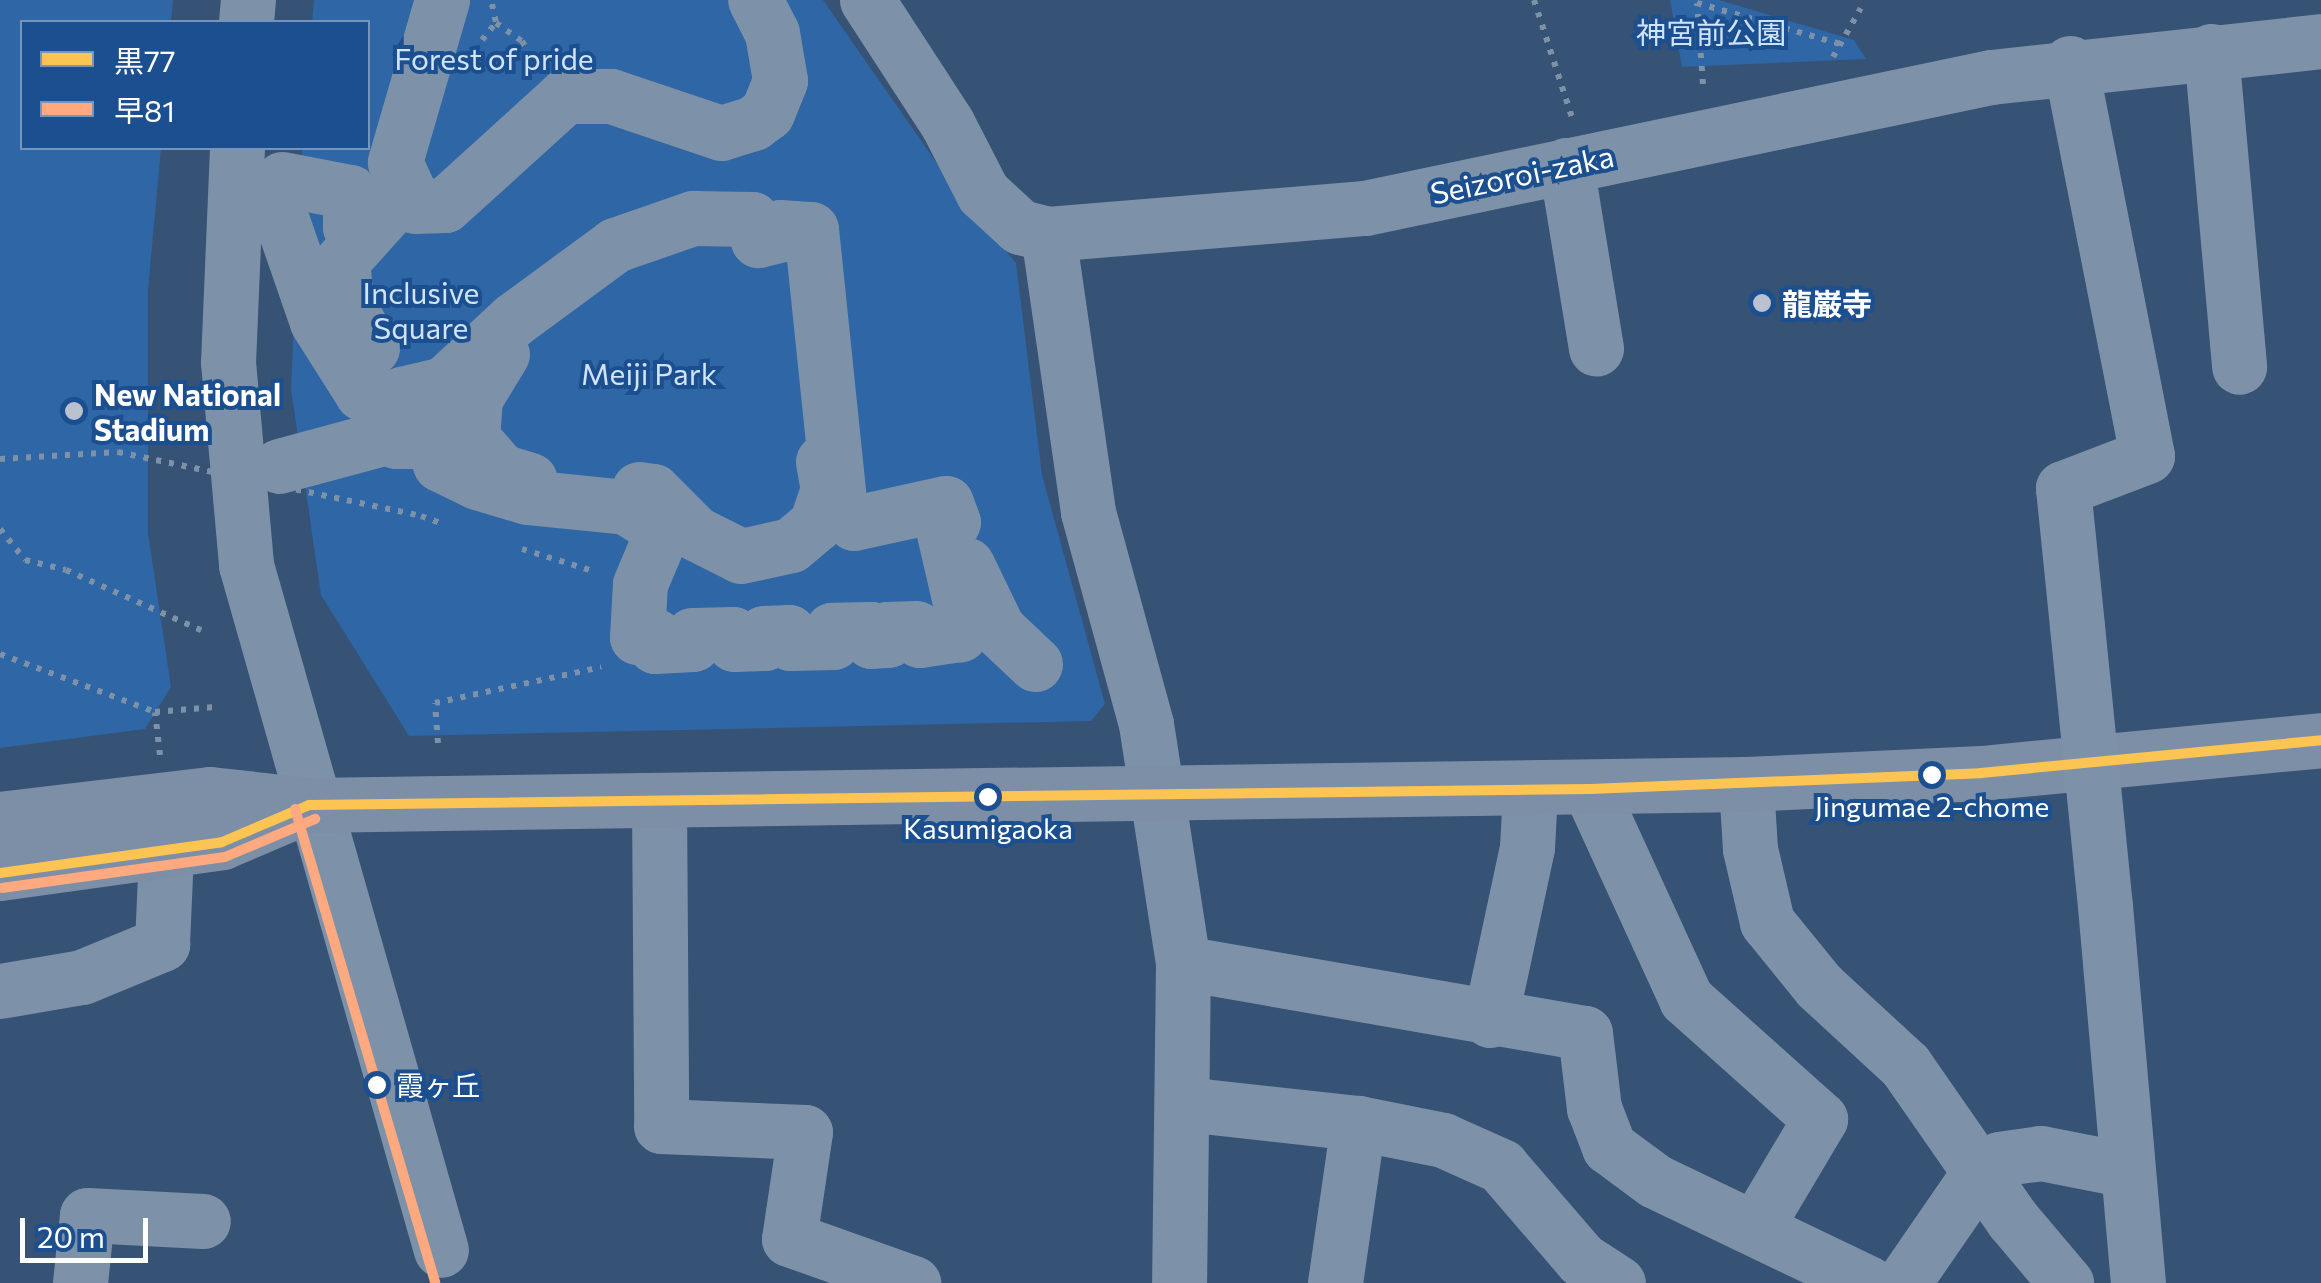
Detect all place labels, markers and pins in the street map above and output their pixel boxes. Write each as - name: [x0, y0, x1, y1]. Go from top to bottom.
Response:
- place label: 龍巌寺: [1782, 285, 1872, 321]
- marker: 龍巌寺: [1751, 292, 1773, 314]
- place label: New National Stadium: [94, 376, 281, 446]
- marker: New National Stadium: [63, 400, 85, 422]
- marker: Jingumae 2-chome: [1922, 765, 1942, 785]
- marker: Kasumigaoka: [978, 787, 998, 807]
- place label: Jingumae 2-chome: [1815, 789, 2049, 823]
- place label: Kasumigaoka: [903, 811, 1073, 845]
- place label: 霞ヶ丘: [396, 1068, 480, 1102]
- marker: 霞ヶ丘: [367, 1075, 387, 1095]

